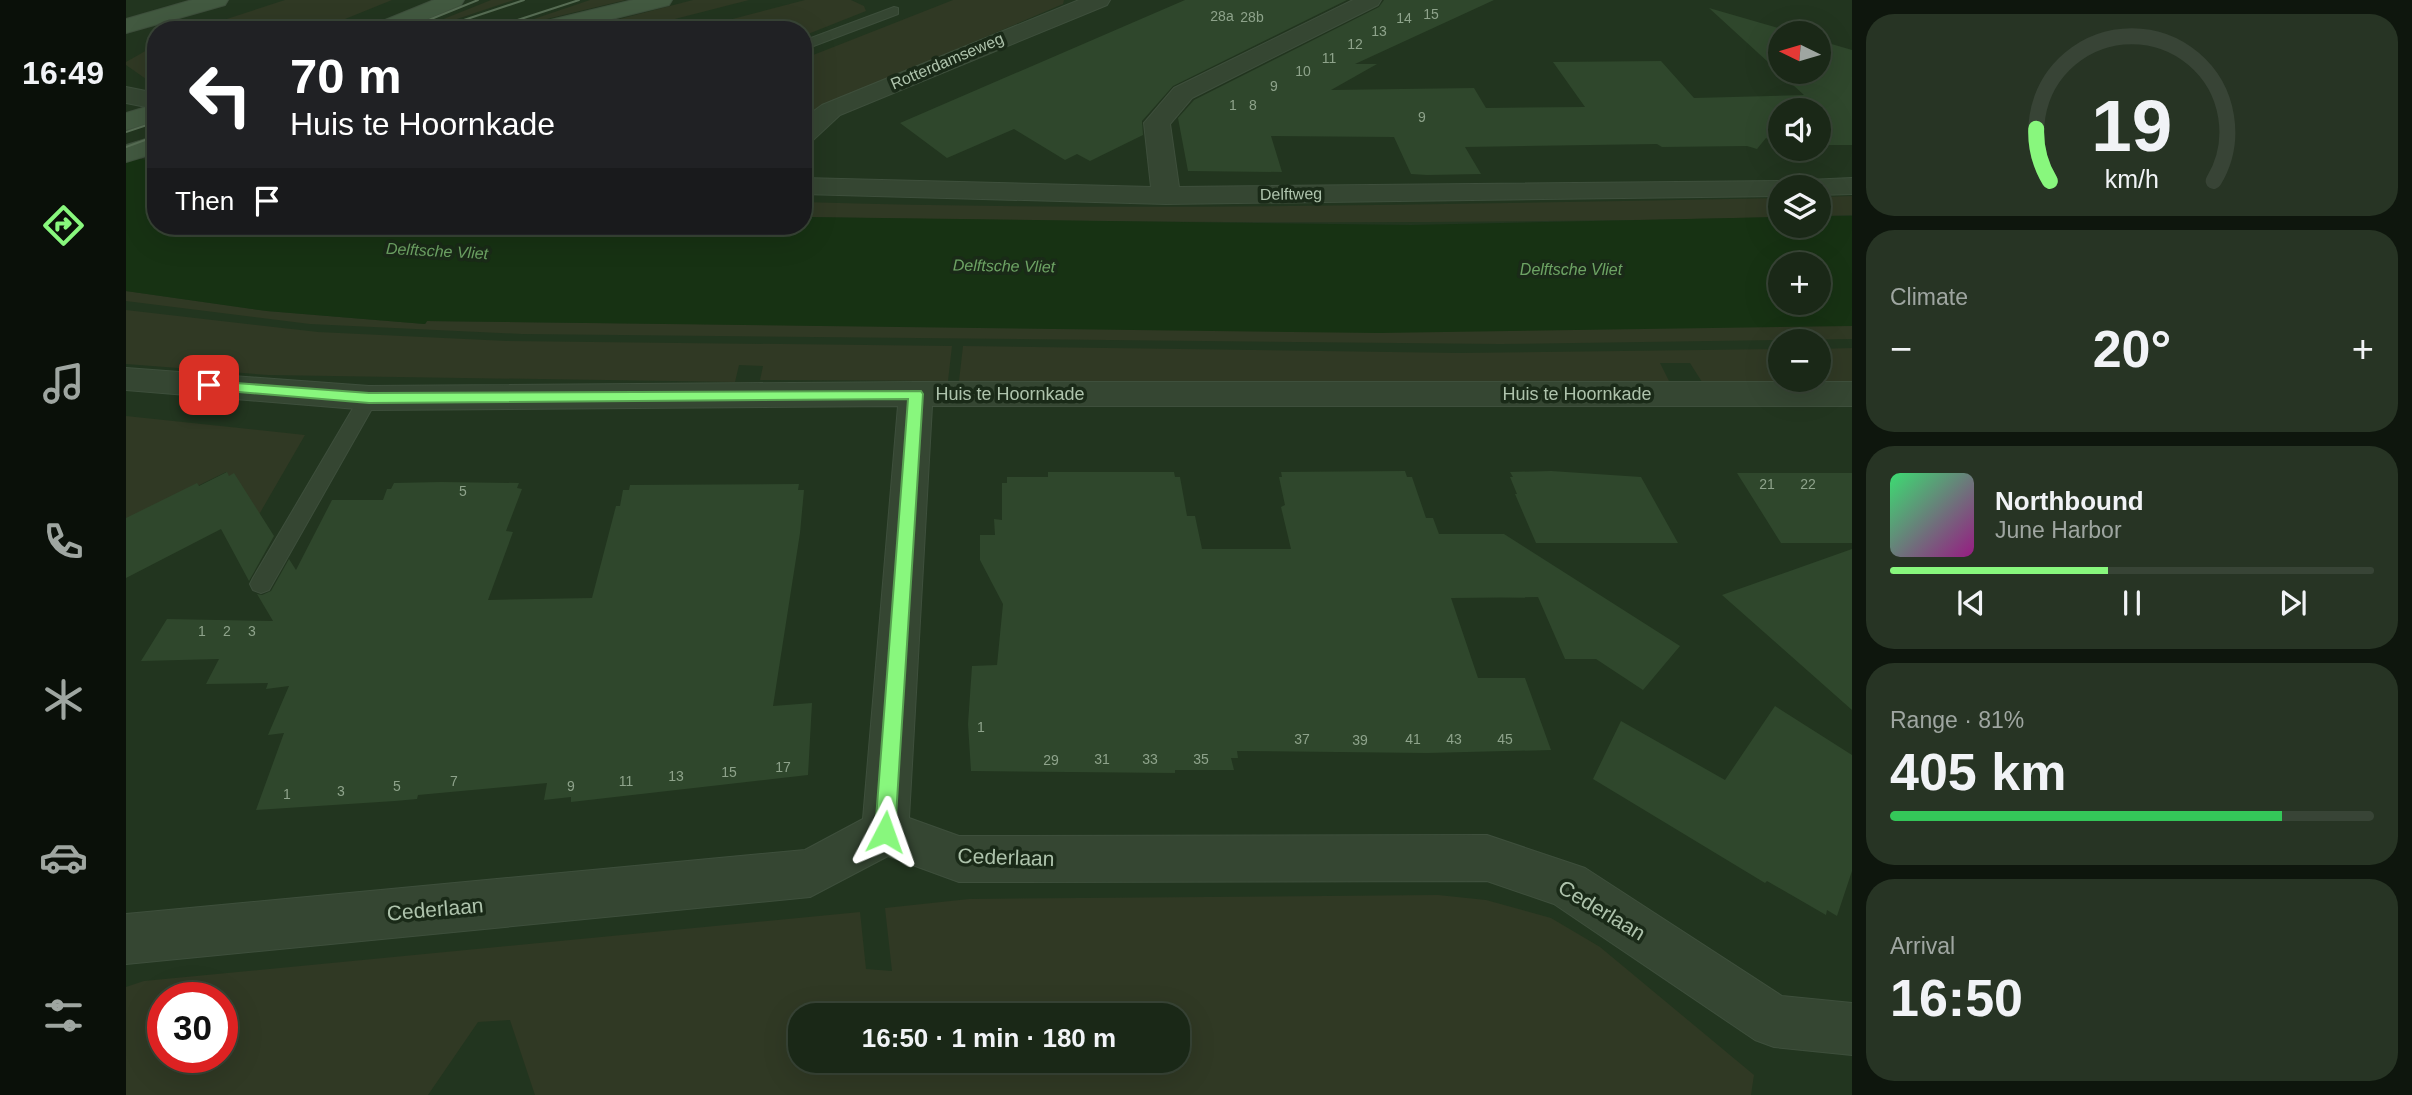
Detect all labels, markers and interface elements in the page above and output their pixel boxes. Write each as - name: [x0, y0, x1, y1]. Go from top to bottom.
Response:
- house number: 15: [1423, 6, 1439, 22]
- house number: 28a: [1210, 8, 1234, 24]
- house number: 28b: [1240, 9, 1264, 25]
- house number: 14: [1396, 10, 1412, 26]
- north arrow: [1768, 21, 1830, 84]
- map controls: [1768, 21, 1831, 392]
- house number: 13: [1371, 23, 1387, 39]
- street label: Rotterdamseweg: [888, 30, 1006, 92]
- house number: 12: [1347, 36, 1363, 52]
- icon: left: [175, 49, 266, 140]
- text: 70 m: [290, 49, 402, 103]
- house number: 11: [1322, 50, 1336, 66]
- text: 16:49: [22, 55, 104, 91]
- house number: 10: [1295, 63, 1311, 79]
- house number: 9: [1270, 78, 1278, 94]
- text: 19: [2092, 85, 2172, 166]
- house number: 1: [1229, 97, 1237, 113]
- house number: 8: [1249, 97, 1257, 113]
- button: sound: [1768, 98, 1831, 161]
- text: Huis te Hoornkade: [290, 106, 555, 142]
- house number: 9: [1418, 109, 1426, 125]
- text: km/h: [2105, 165, 2159, 193]
- button: layers: [1768, 175, 1831, 238]
- icon: arrive: [248, 182, 286, 220]
- street label: Delftweg: [1260, 185, 1322, 203]
- text: Then: [175, 186, 234, 216]
- icon: directions: [39, 201, 88, 250]
- water label: Delftsche Vliet: [385, 240, 489, 262]
- button: +: [1768, 252, 1831, 315]
- water label: Delftsche Vliet: [953, 257, 1056, 275]
- water label: Delftsche Vliet: [1520, 261, 1623, 278]
- text: Climate: [1890, 284, 1968, 310]
- text: 20°: [2093, 320, 2171, 378]
- text: −: [1890, 328, 1912, 370]
- text: +: [2352, 328, 2374, 370]
- button: −: [1768, 329, 1831, 392]
- pin: [179, 355, 239, 415]
- icon: music: [39, 359, 88, 408]
- icon: arrive: [190, 366, 228, 404]
- street label: Huis te Hoornkade: [935, 384, 1085, 404]
- street label: Huis te Hoornkade: [1502, 384, 1652, 404]
- house number: 21: [1759, 476, 1775, 492]
- house number: 22: [1800, 476, 1816, 492]
- house number: 5: [459, 483, 467, 499]
- text: Northbound: [1995, 486, 2144, 516]
- icon: phone: [39, 517, 88, 566]
- text: June Harbor: [1995, 517, 2122, 543]
- icon: previous: [1952, 584, 1990, 622]
- icon: pause: [2113, 584, 2151, 622]
- icon: next: [2274, 584, 2312, 622]
- house number: 1: [198, 623, 206, 639]
- house number: 2: [223, 623, 231, 639]
- house number: 3: [248, 623, 256, 639]
- icon: climate: [39, 675, 88, 724]
- text: Range · 81%: [1890, 707, 2024, 733]
- house number: 1: [977, 719, 985, 735]
- house number: 37: [1294, 731, 1310, 747]
- house number: 41: [1405, 731, 1421, 747]
- house number: 43: [1446, 731, 1462, 747]
- house number: 45: [1497, 731, 1513, 747]
- house number: 39: [1352, 732, 1368, 748]
- text: 405 km: [1890, 743, 2066, 801]
- house number: 31: [1094, 751, 1110, 767]
- house number: 33: [1142, 751, 1158, 767]
- house number: 35: [1193, 751, 1209, 767]
- house number: 29: [1043, 752, 1059, 768]
- house number: 17: [775, 759, 791, 775]
- house number: 15: [721, 764, 737, 780]
- house number: 13: [668, 768, 684, 784]
- house number: 7: [450, 773, 458, 789]
- house number: 11: [619, 773, 633, 789]
- house number: 5: [393, 778, 401, 794]
- house number: 9: [567, 778, 575, 794]
- house number: 3: [337, 783, 345, 799]
- house number: 1: [283, 786, 291, 802]
- position arrow: [848, 795, 922, 869]
- icon: car: [39, 833, 88, 882]
- street label: Cederlaan: [957, 844, 1055, 870]
- street label: Cederlaan: [1555, 875, 1649, 945]
- street label: Cederlaan: [386, 893, 484, 925]
- text: Arrival: [1890, 933, 1955, 959]
- text: 16:50: [1890, 969, 2023, 1027]
- speed limit sign: 30: [147, 982, 238, 1073]
- icon: filters: [39, 991, 88, 1040]
- text: 16:50 · 1 min · 180 m: [862, 1023, 1116, 1053]

